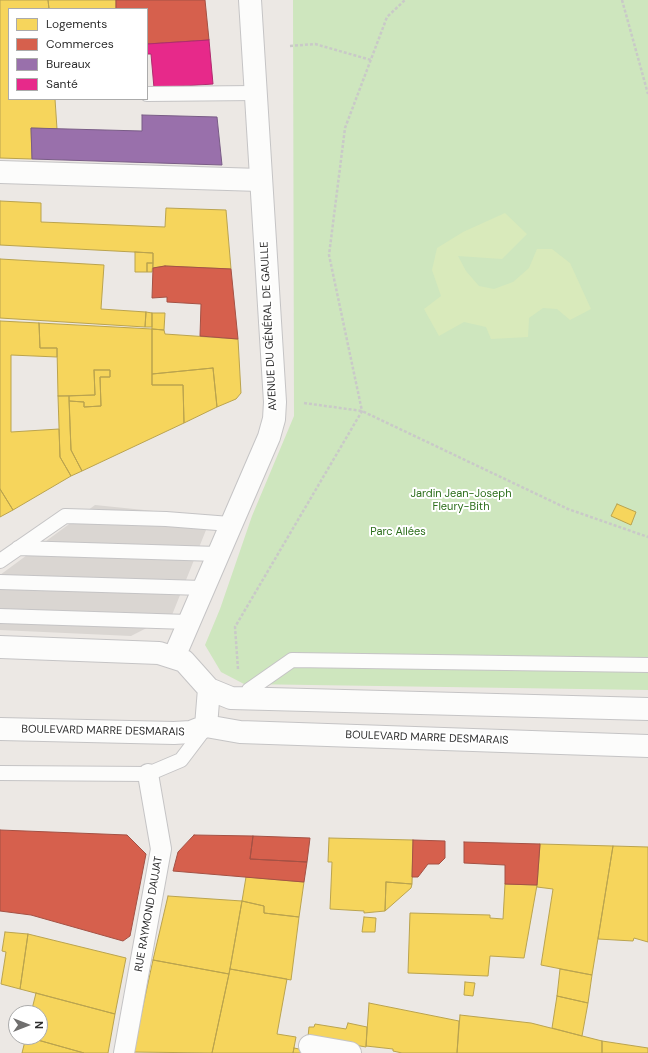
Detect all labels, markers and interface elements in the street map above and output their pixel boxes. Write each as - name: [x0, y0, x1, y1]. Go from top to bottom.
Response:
- legend: [8, 8, 148, 100]
- text: Logements: [46, 16, 107, 32]
- text: Commerces: [46, 36, 114, 52]
- text: Bureaux: [46, 56, 91, 72]
- text: Santé: [46, 76, 78, 92]
- street label: AVENUE DU GÉNÉRAL DE GAULLE: [258, 241, 280, 411]
- park label: Jardin Jean-Joseph Fleury-Bith: [410, 487, 512, 513]
- park label: Parc Allées: [370, 525, 426, 539]
- street label: BOULEVARD MARRE DESMARAIS: [21, 723, 185, 739]
- street label: BOULEVARD MARRE DESMARAIS: [345, 729, 509, 747]
- street label: RUE RAYMOND DAUJAT: [132, 855, 166, 973]
- north arrow: [8, 1005, 48, 1045]
- text: N: [32, 1021, 46, 1029]

